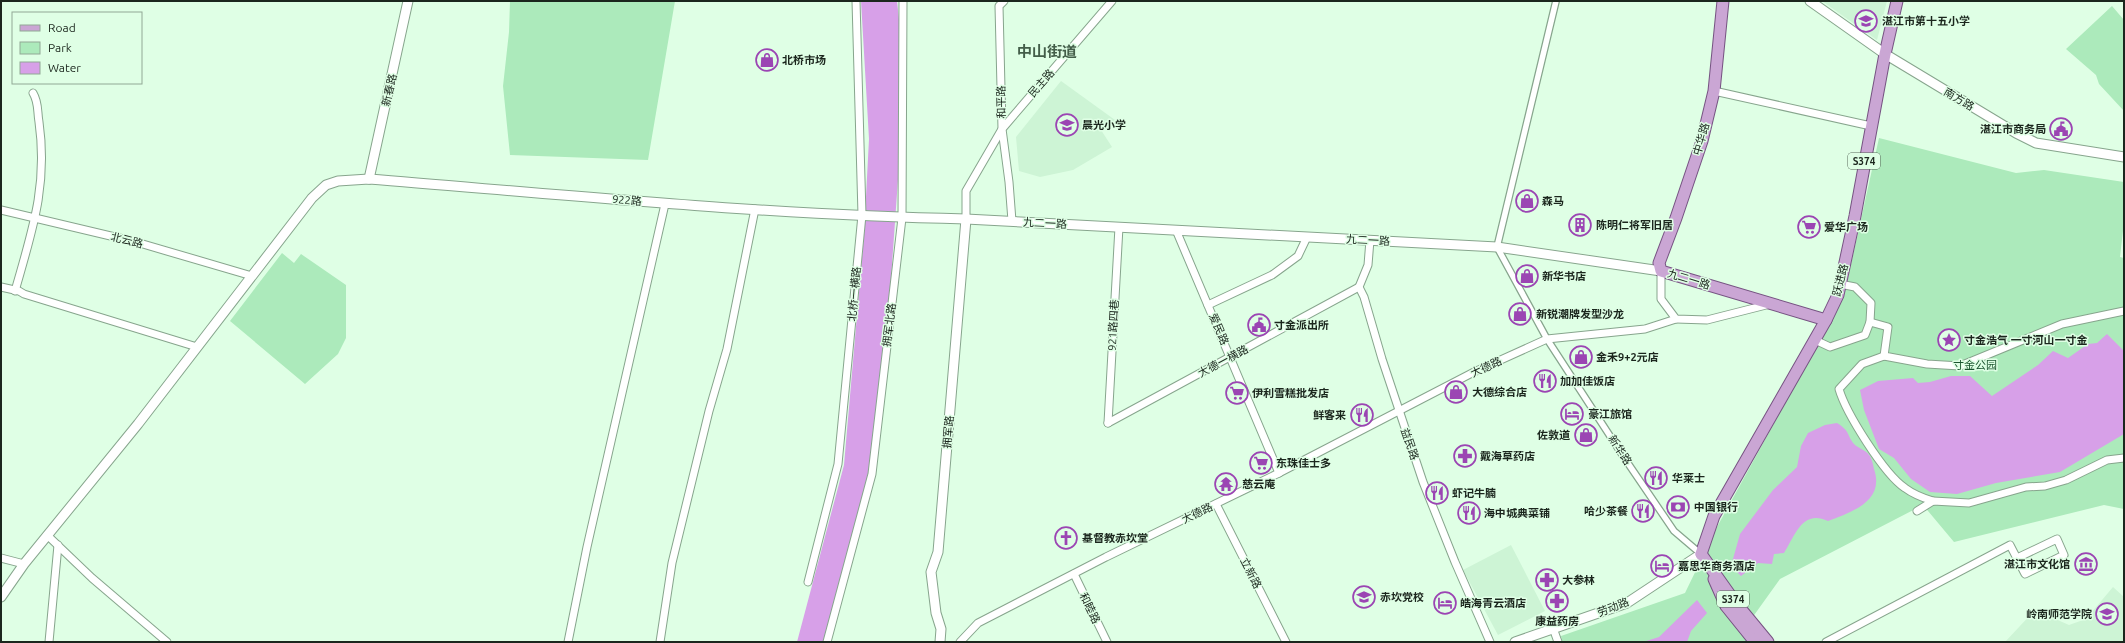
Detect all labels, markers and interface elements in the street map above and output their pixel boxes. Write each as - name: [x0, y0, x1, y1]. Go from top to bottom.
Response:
- school or university icon: 湛江市第十五小学: [1853, 8, 1879, 34]
- legend: [12, 12, 142, 84]
- place label: 湛江市第十五小学: [1882, 15, 1970, 27]
- text: Road: [48, 21, 76, 34]
- text: Park: [48, 41, 72, 54]
- district label: 中山街道: [1017, 43, 1077, 60]
- shop icon: 北桥市场: [754, 47, 780, 73]
- place label: 北桥市场: [782, 54, 826, 66]
- text: Water: [48, 61, 81, 74]
- street label: 民主路: [1026, 67, 1056, 99]
- street label: 新春路: [379, 73, 399, 107]
- street label: 和平路: [995, 85, 1007, 119]
- street label: 南方路: [1942, 85, 1976, 113]
- school or university icon: 晨光小学: [1054, 112, 1080, 138]
- public building icon: 湛江市商务局: [2048, 116, 2074, 142]
- place label: 晨光小学: [1082, 119, 1126, 131]
- street label: 中华路: [1691, 121, 1711, 157]
- place label: 湛江市商务局: [1980, 123, 2046, 135]
- road number: S374: [1848, 153, 1880, 169]
- shop icon: 森马: [1514, 188, 1540, 214]
- street label: 922路: [612, 193, 642, 207]
- place label: 森马: [1542, 195, 1564, 207]
- building icon: 陈明仁将军旧居: [1567, 212, 1593, 238]
- supermarket icon: 爱华广场: [1796, 214, 1822, 240]
- street label: 九二一路: [1023, 216, 1067, 230]
- place label: 陈明仁将军旧居: [1596, 219, 1673, 231]
- place label: 爱华广场: [1824, 221, 1868, 233]
- street label: 北云路: [110, 230, 144, 250]
- street label: 九二一路: [1346, 233, 1390, 247]
- shop icon: 新华书店: [1514, 263, 1540, 289]
- street label: 跃进路: [1830, 263, 1850, 297]
- street label: 北桥一横路: [846, 266, 862, 322]
- street label: 九二一路: [1666, 267, 1712, 291]
- place label: 新华书店: [1542, 270, 1586, 282]
- street label: 921路四巷: [1106, 299, 1120, 351]
- shop icon: 新锐潮牌发型沙龙: [1507, 301, 1533, 327]
- street label: 拥军北路: [880, 302, 898, 348]
- place label: 新锐潮牌发型沙龙: [1536, 308, 1624, 320]
- street label: 爱民路: [1207, 311, 1231, 347]
- public building icon: 寸金派出所: [1246, 312, 1272, 338]
- place label: 寸金派出所: [1274, 319, 1329, 331]
- place icon: 寸金浩气 一寸河山一寸金: [1936, 327, 1962, 353]
- place label: 寸金浩气 一寸河山一寸金: [1964, 334, 2088, 346]
- street label: 大德一横路: [1196, 343, 1250, 379]
- shop icon: 金禾9+2元店: [1568, 344, 1594, 370]
- place label: 金禾9+2元店: [1596, 351, 1659, 363]
- street label: 大德路: [1469, 355, 1503, 379]
- park label: 寸金公园: [1953, 359, 1997, 371]
- restaurant icon: 加加佳饭店: [1532, 368, 1558, 394]
- place label: 加加佳饭店: [1560, 375, 1615, 387]
- shop icon: 大德综合店: [1443, 379, 1469, 405]
- supermarket icon: 伊利雪糕批发店: [1224, 380, 1250, 406]
- place label: 大德综合店: [1472, 386, 1527, 398]
- place label: 伊利雪糕批发店: [1252, 387, 1329, 399]
- hotel icon: 豪江旅馆: [1559, 401, 1585, 427]
- restaurant icon: 鲜客来: [1349, 402, 1375, 428]
- place label: 豪江旅馆: [1588, 408, 1632, 420]
- place label: 鲜客来: [1313, 409, 1346, 421]
- street label: 拥军路: [941, 415, 955, 449]
- shop icon: 佐敦道: [1573, 422, 1599, 448]
- street label: 益民路: [1399, 426, 1421, 462]
- place label: 佐敦道: [1537, 429, 1570, 441]
- street label: 新华路: [1606, 433, 1634, 467]
- pharmacy icon: 戴海草药店: [1452, 443, 1478, 469]
- supermarket icon: 东珠佳士多: [1248, 450, 1274, 476]
- place label: 戴海草药店: [1480, 450, 1535, 462]
- place label: 东珠佳士多: [1276, 457, 1331, 469]
- restaurant icon: 华莱士: [1643, 465, 1669, 491]
- temple icon: 慈云庵: [1213, 471, 1239, 497]
- place label: 华莱士: [1672, 472, 1705, 484]
- place label: 慈云庵: [1242, 478, 1276, 490]
- restaurant icon: 虾记牛腩: [1424, 480, 1450, 506]
- place label: 虾记牛腩: [1452, 487, 1496, 499]
- bank icon: 中国银行: [1665, 494, 1691, 520]
- restaurant icon: 哈少茶餐: [1630, 498, 1656, 524]
- street label: 大德路: [1180, 500, 1214, 526]
- restaurant icon: 海中城典菜铺: [1456, 500, 1482, 526]
- place label: 中国银行: [1694, 501, 1738, 513]
- place label: 哈少茶餐: [1584, 505, 1628, 517]
- place label: 海中城典菜铺: [1484, 507, 1550, 519]
- church icon: 基督教赤坎堂: [1053, 525, 1079, 551]
- place label: 基督教赤坎堂: [1082, 532, 1148, 544]
- museum icon: 湛江市文化馆: [2073, 551, 2099, 577]
- hotel icon: 嘉思华商务酒店: [1649, 553, 1675, 579]
- street label: 立新路: [1238, 556, 1264, 590]
- place label: 湛江市文化馆: [2004, 558, 2070, 570]
- place label: 嘉思华商务酒店: [1678, 560, 1755, 572]
- pharmacy icon: 大参林: [1534, 567, 1560, 593]
- place label: 大参林: [1562, 574, 1595, 586]
- school or university icon: 赤坎党校: [1351, 584, 1377, 610]
- pharmacy icon: 康益药房: [1544, 588, 1570, 614]
- hotel icon: 皓海青云酒店: [1432, 590, 1458, 616]
- street label: 和睦路: [1077, 591, 1103, 625]
- place label: 赤坎党校: [1380, 591, 1424, 603]
- road number: S374: [1717, 591, 1749, 607]
- street label: 劳动路: [1595, 595, 1631, 619]
- place label: 皓海青云酒店: [1460, 597, 1526, 609]
- school or university icon: 岭南师范学院: [2094, 601, 2120, 627]
- place label: 岭南师范学院: [2026, 608, 2092, 620]
- place label: 康益药房: [1535, 615, 1579, 627]

